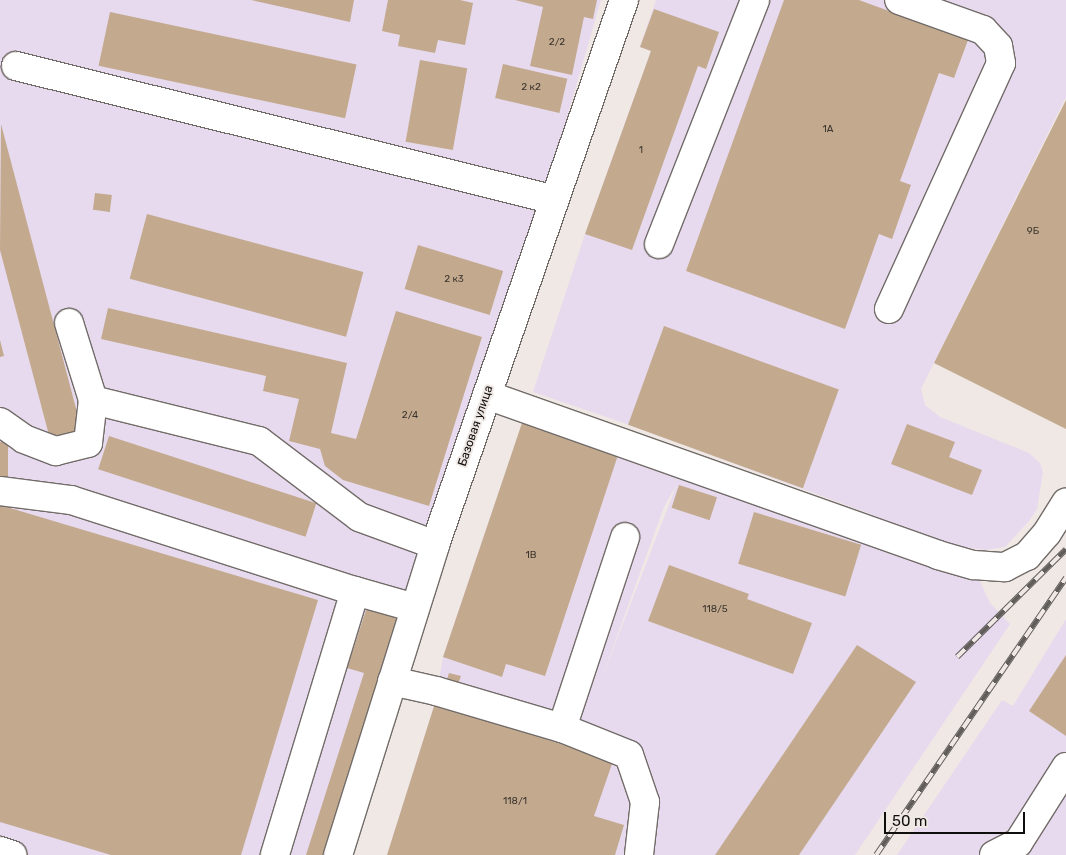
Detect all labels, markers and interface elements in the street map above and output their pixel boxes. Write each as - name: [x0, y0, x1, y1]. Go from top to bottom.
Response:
- house number: 2/2: [549, 37, 565, 49]
- house number: 2 к2: [521, 82, 541, 94]
- house number: 1А: [823, 124, 833, 136]
- house number: 1: [639, 145, 643, 157]
- house number: 9Б: [1027, 226, 1039, 238]
- house number: 2 к3: [444, 274, 464, 286]
- street label: Базовая улица: [455, 384, 497, 468]
- house number: 2/4: [402, 410, 418, 422]
- house number: 1В: [526, 550, 536, 562]
- house number: 118/5: [702, 604, 728, 616]
- house number: 118/1: [503, 796, 527, 808]
- scale bar: [886, 802, 1027, 834]
- text: 50 m: [892, 812, 927, 830]

